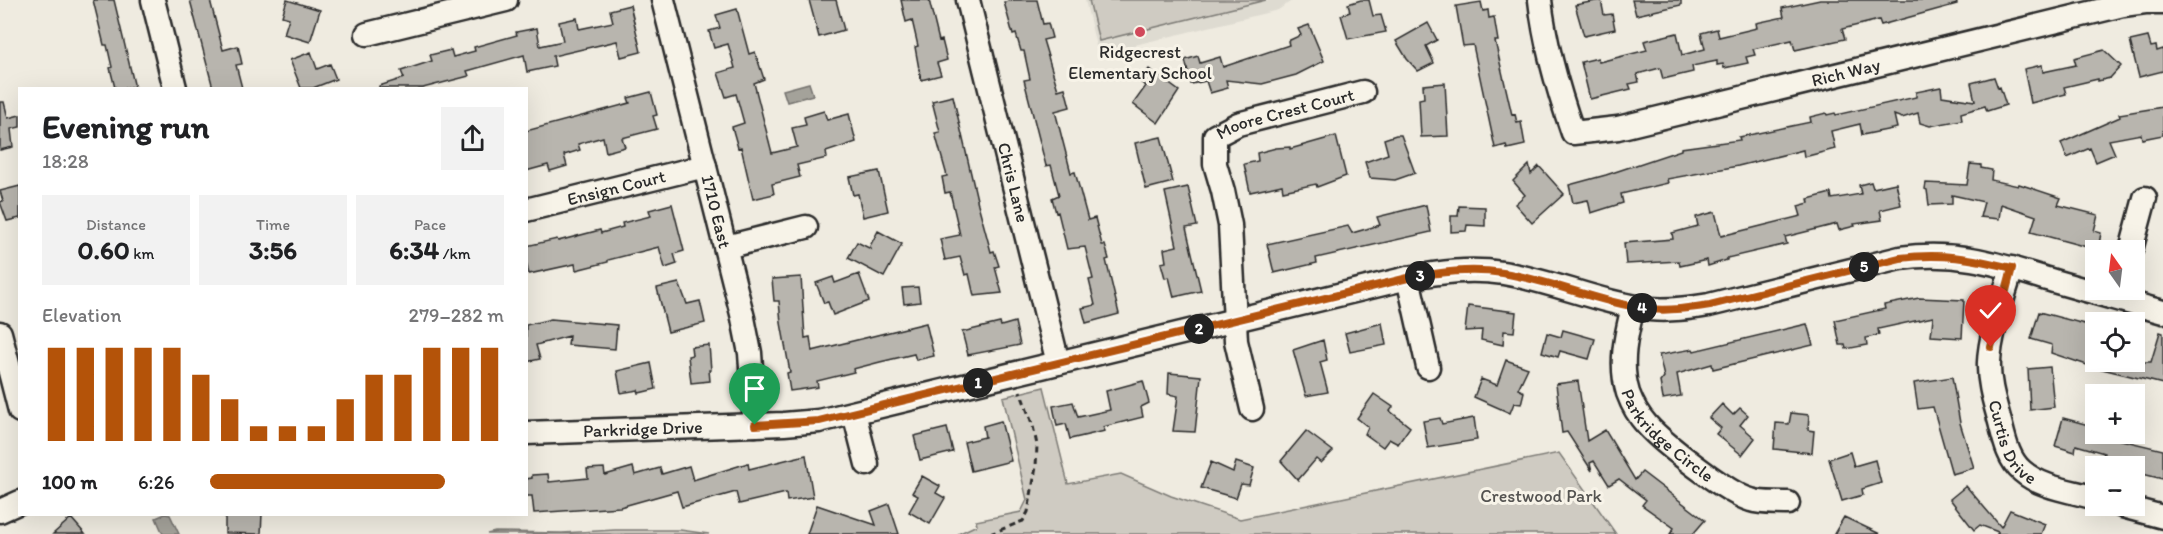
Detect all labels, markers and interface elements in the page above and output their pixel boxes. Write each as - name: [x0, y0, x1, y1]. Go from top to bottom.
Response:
- marker: Ridgecrest Elementary School: [1133, 25, 1147, 39]
- place label: Ridgecrest Elementary School: [1068, 41, 1212, 84]
- street label: Rich Way: [1809, 53, 1883, 91]
- street label: Moore Crest Court: [1212, 84, 1357, 144]
- text: Evening run: [42, 107, 209, 146]
- button: share: [441, 107, 504, 170]
- street label: Chris Lane: [993, 140, 1034, 225]
- text: 18:28: [42, 149, 89, 173]
- street label: Ensign Court: [565, 165, 668, 210]
- street label: 1710 East: [696, 172, 736, 251]
- text: Distance: [86, 215, 146, 234]
- text: Time: [256, 215, 290, 234]
- text: Pace: [414, 215, 446, 234]
- text: 0.60: [78, 234, 130, 266]
- text: 3:56: [249, 234, 297, 266]
- text: 6:34: [389, 234, 439, 266]
- north arrow: [2085, 240, 2145, 300]
- map controls: [2085, 240, 2145, 516]
- text: km: [130, 244, 154, 263]
- text: /km: [439, 244, 471, 263]
- pin: 5: [1849, 252, 1879, 282]
- text: 5: [1860, 257, 1868, 276]
- pin: 3: [1405, 261, 1435, 291]
- text: 3: [1416, 266, 1424, 285]
- pin: [1965, 285, 2016, 347]
- pin: 4: [1627, 293, 1657, 323]
- icon: check: [1974, 294, 2007, 327]
- text: 4: [1637, 298, 1647, 317]
- text: Elevation: [42, 303, 121, 327]
- text: 279–282 m: [409, 303, 504, 327]
- button: locate: [2085, 312, 2145, 372]
- pin: 2: [1184, 314, 1214, 344]
- text: 2: [1195, 319, 1203, 338]
- pin: [729, 363, 780, 425]
- pin: 1: [963, 368, 993, 398]
- icon: arrive: [738, 372, 771, 405]
- text: 1: [974, 373, 982, 392]
- button: +: [2085, 384, 2145, 444]
- street label: Parkridge Circle: [1616, 386, 1718, 487]
- street label: Curtis Drive: [1983, 398, 2040, 489]
- street label: Parkridge Drive: [583, 416, 703, 442]
- button: −: [2085, 456, 2145, 516]
- text: 100 m: [42, 470, 97, 494]
- text: 6:26: [138, 470, 175, 494]
- park label: Crestwood Park: [1480, 485, 1603, 507]

